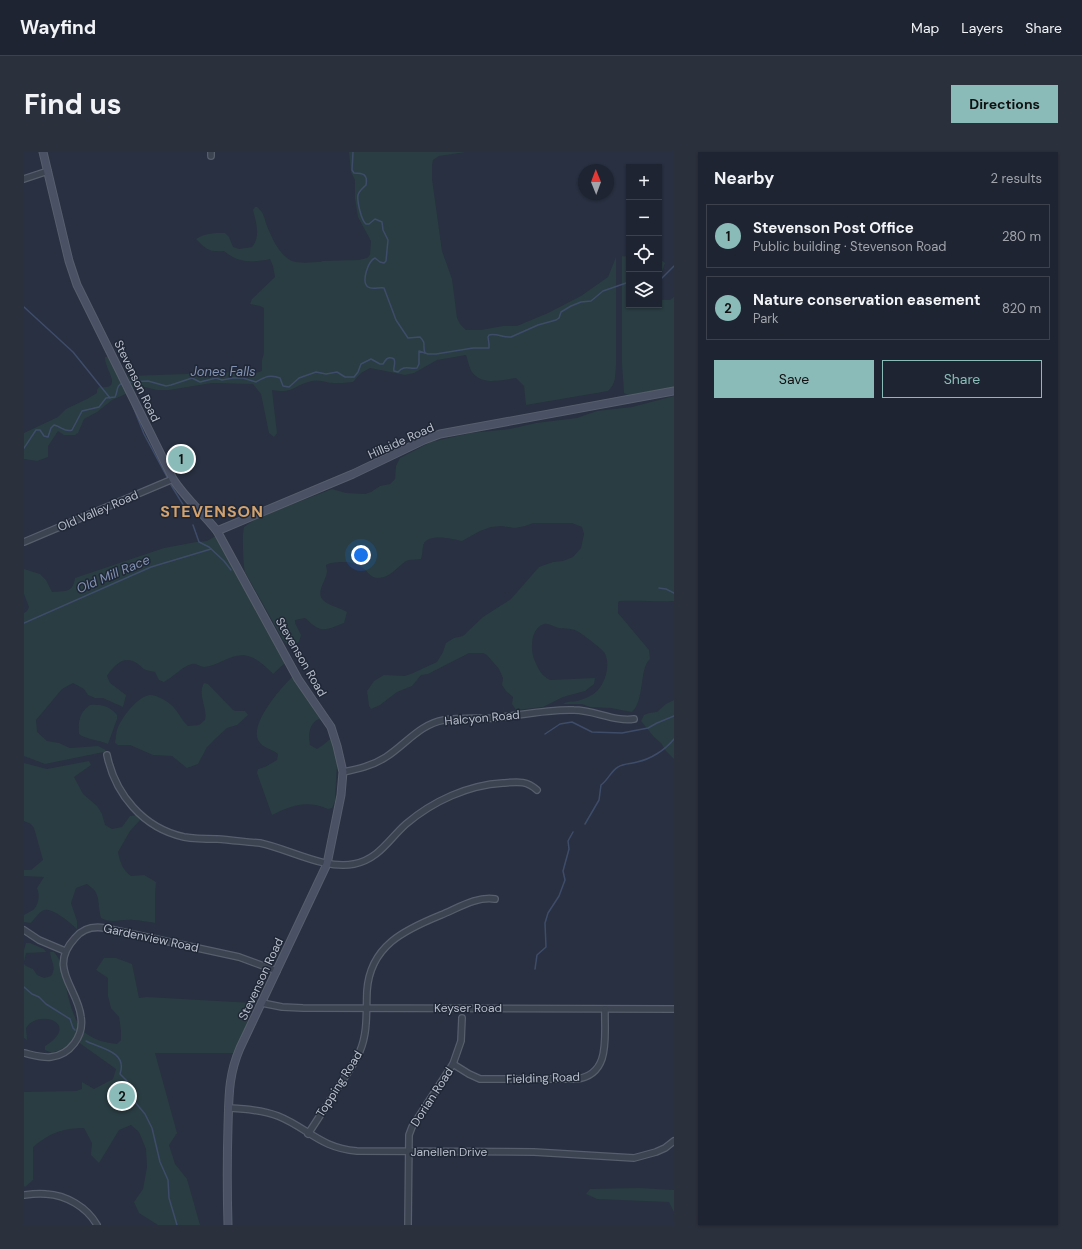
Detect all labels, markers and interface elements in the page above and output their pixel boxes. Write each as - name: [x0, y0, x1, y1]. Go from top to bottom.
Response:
- text: Wayfind: [20, 15, 96, 40]
- text: Map: [911, 19, 939, 37]
- text: Layers: [961, 19, 1003, 37]
- text: Share: [1025, 19, 1062, 37]
- button: Directions: [951, 85, 1058, 123]
- text: Find us: [24, 86, 122, 123]
- north arrow: [578, 164, 614, 200]
- map controls: [626, 164, 662, 308]
- button: +: [626, 164, 662, 200]
- text: Nearby: [714, 167, 774, 189]
- text: 2 results: [991, 170, 1042, 187]
- button: −: [626, 200, 662, 236]
- text: Stevenson Post Office: [753, 218, 914, 238]
- text: 1: [726, 228, 730, 245]
- text: 280 m: [1002, 228, 1041, 245]
- button: locate: [626, 236, 662, 272]
- text: Public building · Stevenson Road: [753, 238, 947, 255]
- button: layers: [626, 272, 662, 308]
- text: Nature conservation easement: [753, 290, 981, 310]
- text: 2: [724, 300, 732, 317]
- text: 820 m: [1002, 300, 1041, 317]
- text: Park: [753, 310, 779, 327]
- street label: Stevenson Road: [110, 338, 164, 424]
- button: Save: [714, 360, 874, 398]
- button: Share: [882, 360, 1042, 398]
- water label: Jones Falls: [190, 363, 256, 380]
- street label: Hillside Road: [365, 419, 437, 463]
- pin: 1: [168, 444, 194, 474]
- street label: Old Valley Road: [55, 487, 141, 535]
- district label: STEVENSON: [160, 501, 264, 522]
- your location: [351, 545, 371, 565]
- water label: Old Mill Race: [74, 551, 152, 597]
- street label: Stevenson Road: [272, 614, 330, 700]
- street label: Halcyon Road: [444, 707, 520, 729]
- street label: Gardenview Road: [102, 920, 200, 956]
- street label: Stevenson Road: [235, 935, 287, 1023]
- street label: Keyser Road: [434, 1000, 502, 1016]
- street label: Topping Road: [312, 1048, 366, 1120]
- street label: Dorian Road: [407, 1064, 457, 1130]
- street label: Fielding Road: [506, 1069, 580, 1087]
- pin: 2: [109, 1081, 135, 1111]
- street label: Janellen Drive: [411, 1144, 488, 1160]

